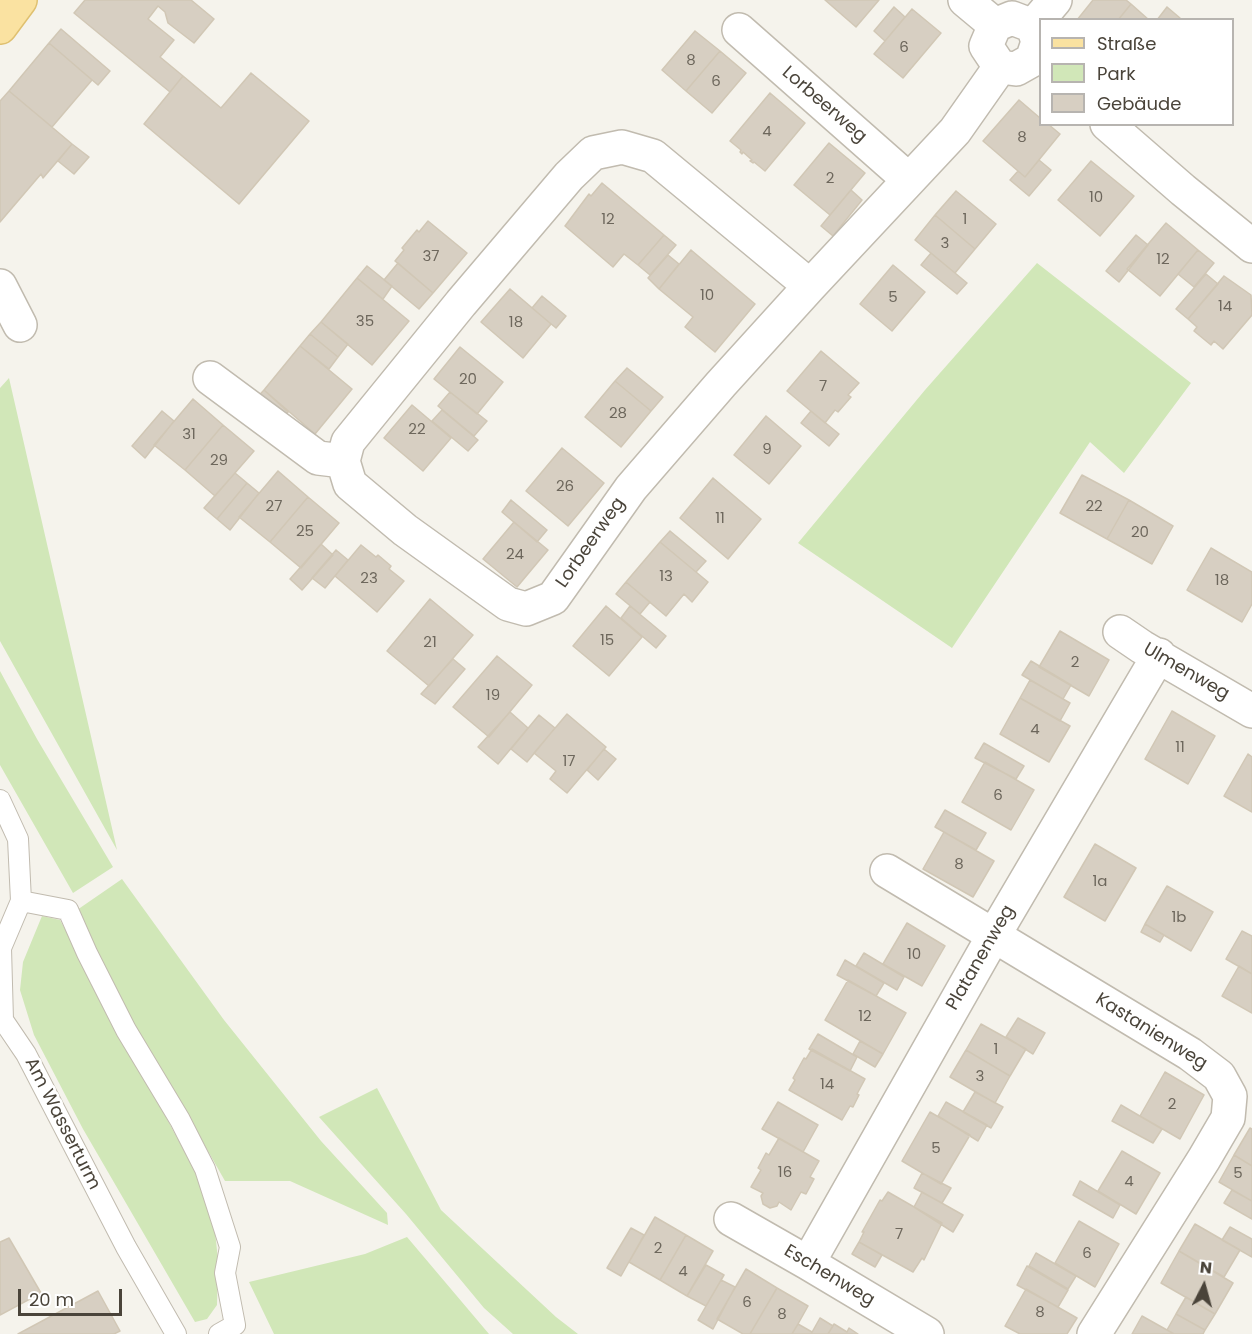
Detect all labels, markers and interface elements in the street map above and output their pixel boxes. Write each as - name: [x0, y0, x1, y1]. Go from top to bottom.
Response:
- legend: [1039, 18, 1234, 126]
- text: Straße: [1097, 31, 1156, 56]
- house number: 6: [899, 39, 909, 57]
- house number: 8: [686, 52, 696, 70]
- text: Park: [1097, 61, 1136, 86]
- street label: Lorbeerweg: [777, 62, 871, 148]
- house number: 6: [711, 73, 721, 91]
- text: Gebäude: [1097, 91, 1181, 116]
- house number: 4: [762, 123, 772, 141]
- house number: 8: [1017, 129, 1027, 147]
- house number: 2: [826, 170, 834, 188]
- house number: 10: [1089, 189, 1103, 207]
- house number: 12: [601, 211, 615, 229]
- house number: 1: [963, 211, 967, 229]
- house number: 3: [941, 235, 949, 253]
- house number: 37: [422, 248, 440, 266]
- house number: 12: [1156, 251, 1170, 269]
- house number: 10: [700, 287, 714, 305]
- house number: 5: [888, 289, 898, 307]
- house number: 14: [1218, 298, 1232, 316]
- house number: 35: [356, 313, 374, 331]
- house number: 18: [509, 314, 523, 332]
- house number: 20: [459, 371, 477, 389]
- house number: 7: [819, 378, 827, 396]
- house number: 28: [609, 405, 627, 423]
- house number: 22: [408, 421, 426, 439]
- house number: 31: [182, 426, 196, 444]
- house number: 9: [762, 441, 772, 459]
- house number: 29: [210, 452, 228, 470]
- house number: 26: [556, 478, 574, 496]
- street label: Lorbeerweg: [552, 494, 630, 592]
- house number: 27: [266, 498, 282, 516]
- house number: 22: [1085, 498, 1103, 516]
- house number: 11: [715, 510, 725, 528]
- house number: 25: [296, 523, 314, 541]
- house number: 20: [1131, 524, 1149, 542]
- house number: 24: [506, 546, 524, 564]
- house number: 13: [659, 568, 673, 586]
- house number: 23: [360, 570, 378, 588]
- house number: 18: [1215, 572, 1229, 590]
- house number: 15: [600, 632, 614, 650]
- house number: 21: [423, 634, 437, 652]
- street label: Ulmenweg: [1139, 639, 1233, 705]
- house number: 2: [1071, 654, 1079, 672]
- house number: 19: [486, 687, 500, 705]
- house number: 4: [1030, 721, 1040, 739]
- house number: 11: [1175, 739, 1185, 757]
- house number: 17: [563, 753, 575, 771]
- house number: 6: [993, 787, 1003, 805]
- house number: 8: [954, 856, 964, 874]
- house number: 1a: [1093, 873, 1107, 891]
- street label: Platanenweg: [942, 901, 1020, 1015]
- house number: 1b: [1172, 909, 1186, 927]
- house number: 10: [907, 946, 921, 964]
- street label: Kastanienweg: [1091, 989, 1211, 1075]
- house number: 12: [858, 1008, 872, 1026]
- house number: 1: [994, 1041, 998, 1059]
- street label: Am Wasserturm: [19, 1054, 105, 1194]
- house number: 3: [976, 1068, 984, 1086]
- house number: 14: [820, 1076, 834, 1094]
- house number: 2: [1168, 1096, 1176, 1114]
- house number: 5: [931, 1140, 941, 1158]
- house number: 16: [778, 1164, 792, 1182]
- house number: 5: [1233, 1165, 1243, 1183]
- house number: 4: [1124, 1173, 1134, 1191]
- house number: 7: [895, 1226, 903, 1244]
- house number: 2: [654, 1240, 662, 1258]
- street label: Eschenweg: [780, 1241, 878, 1311]
- house number: 6: [1082, 1245, 1092, 1263]
- north arrow: [1174, 1256, 1234, 1316]
- text: N: [1199, 1256, 1213, 1280]
- house number: 4: [678, 1263, 688, 1281]
- scale bar: [21, 1277, 124, 1315]
- text: 20 m: [29, 1287, 74, 1312]
- house number: 6: [742, 1294, 752, 1312]
- house number: 8: [1035, 1304, 1045, 1322]
- house number: 8: [777, 1306, 787, 1324]

